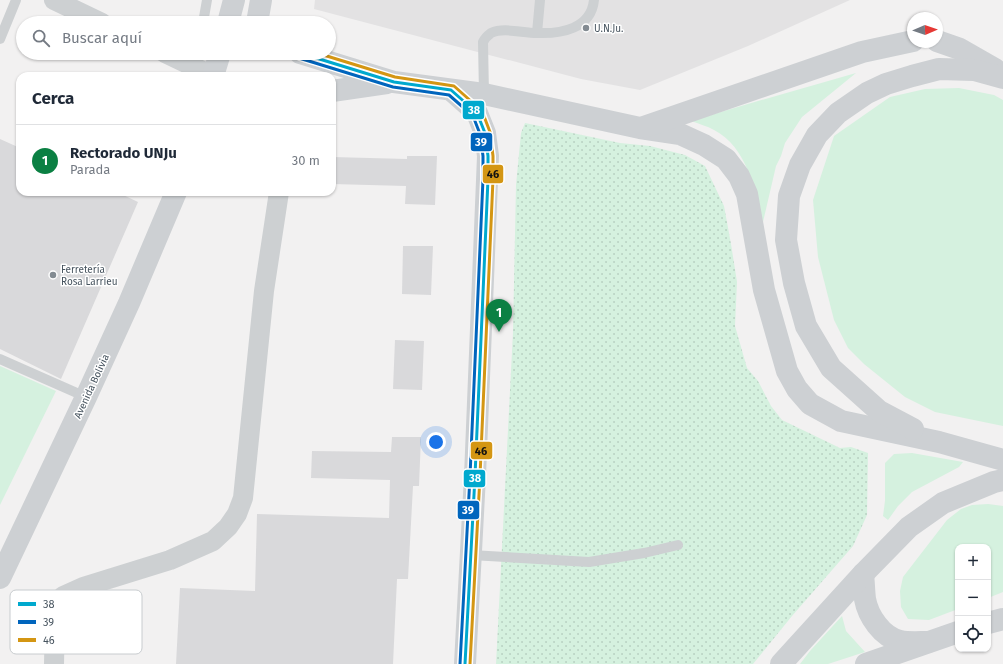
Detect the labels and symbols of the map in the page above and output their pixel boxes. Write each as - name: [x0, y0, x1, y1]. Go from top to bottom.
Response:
- north arrow: [907, 12, 943, 48]
- marker: U.N.Ju.: [581, 23, 591, 33]
- place label: U.N.Ju.: [594, 23, 623, 35]
- line badge: 38: [462, 100, 485, 120]
- text: 38: [467, 104, 481, 117]
- line badge: 39: [470, 132, 493, 152]
- text: 39: [474, 136, 487, 149]
- line badge: 46: [482, 164, 504, 184]
- text: 46: [487, 168, 499, 181]
- place label: Ferretería Rosa Larrieu: [61, 263, 118, 288]
- marker: Ferretería Rosa Larrieu: [48, 270, 58, 280]
- pin: 1: [486, 299, 512, 332]
- street label: Avenida Bolivia: [72, 352, 112, 421]
- your location: [426, 432, 446, 452]
- line badge: 46: [470, 441, 493, 460]
- text: 46: [475, 445, 487, 458]
- line badge: 38: [463, 469, 486, 488]
- text: 38: [468, 472, 482, 485]
- line badge: 39: [457, 500, 480, 520]
- text: 39: [461, 504, 474, 517]
- legend: [10, 590, 142, 654]
- text: 38: [43, 598, 55, 611]
- text: 39: [43, 616, 54, 629]
- text: 46: [43, 634, 55, 647]

